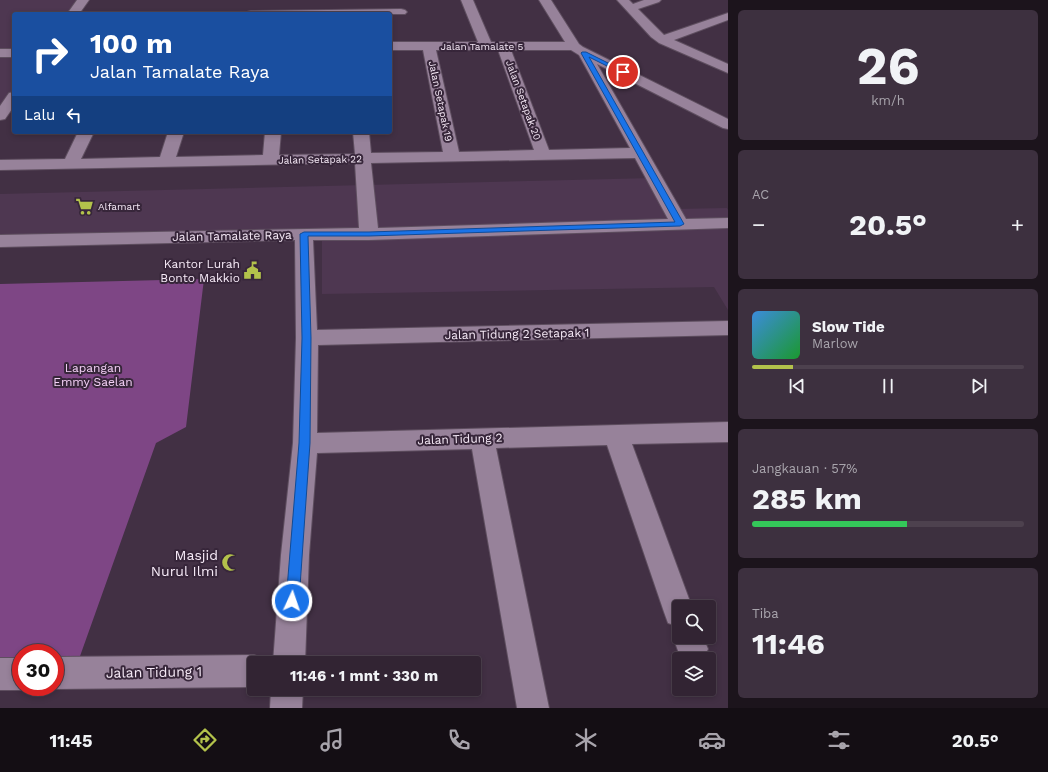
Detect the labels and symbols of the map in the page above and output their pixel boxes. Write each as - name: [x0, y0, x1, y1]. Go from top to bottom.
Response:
- street label: Jalan Tamalate 5: [441, 41, 524, 52]
- pin: [606, 55, 640, 89]
- street label: Jalan Setapak 20: [504, 59, 543, 142]
- street label: Jalan Setapak 19: [427, 60, 454, 142]
- street label: Jalan Setapak 22: [278, 153, 362, 166]
- supermarket icon: Alfamart: [75, 196, 95, 216]
- place label: Alfamart: [98, 201, 141, 212]
- street label: Jalan Tamalate Raya: [172, 228, 292, 244]
- place label: Kantor Lurah Bonto Makkio: [160, 257, 240, 285]
- public building icon: Kantor Lurah Bonto Makkio: [243, 261, 263, 281]
- street label: Jalan Tidung 2 Setapak 1: [444, 326, 590, 342]
- park label: Lapangan Emmy Saelan: [53, 361, 133, 389]
- street label: Jalan Tidung 2: [417, 431, 503, 447]
- place label: Masjid Nurul Ilmi: [151, 547, 218, 579]
- mosque icon: Masjid Nurul Ilmi: [221, 553, 241, 573]
- position arrow: [271, 580, 313, 622]
- speed limit sign: 30: [12, 644, 64, 696]
- street label: Jalan Tidung 1: [106, 663, 202, 681]

